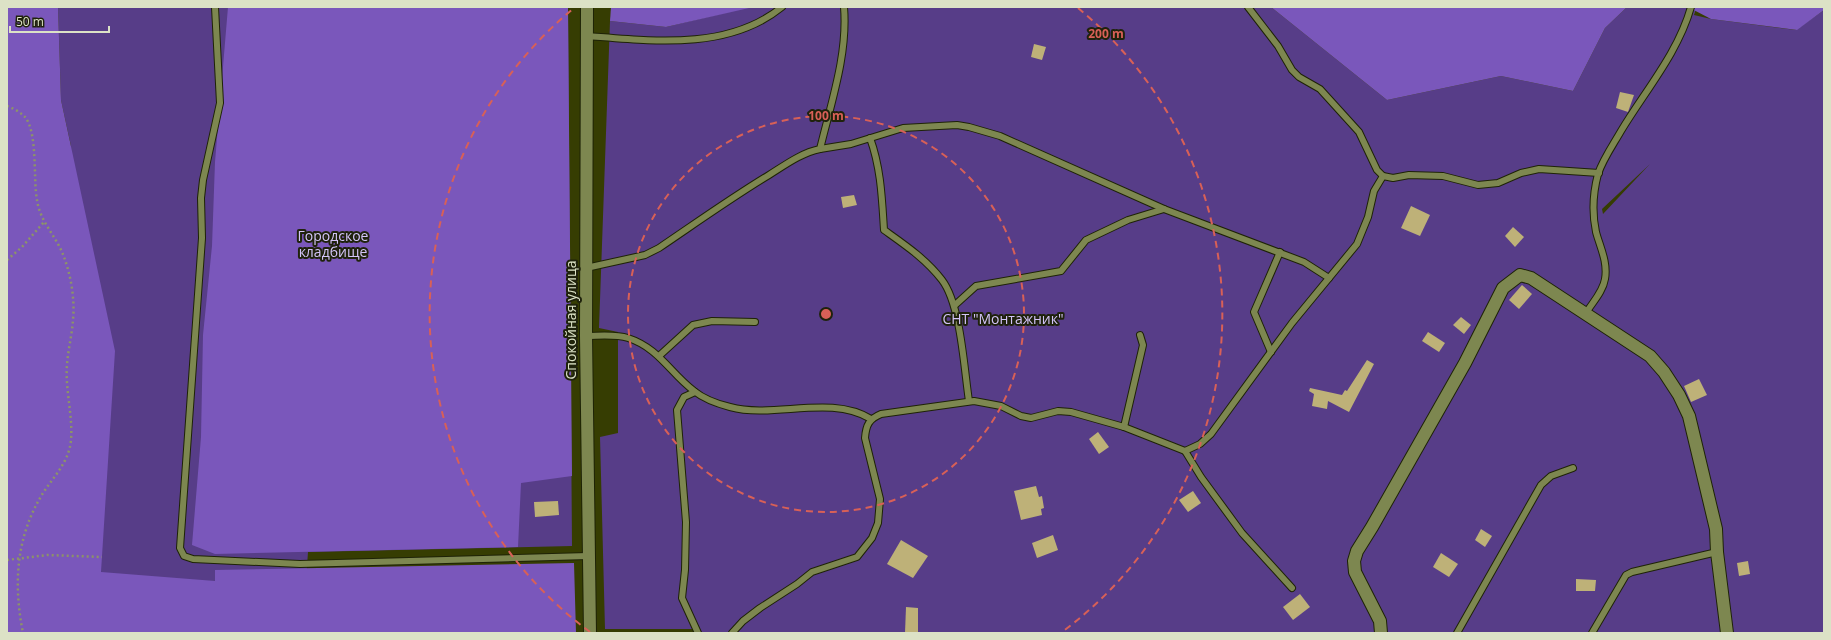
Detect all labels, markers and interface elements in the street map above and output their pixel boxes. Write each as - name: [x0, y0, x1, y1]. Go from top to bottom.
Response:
- scale bar: [10, 8, 109, 34]
- text: 50 m: [16, 13, 44, 30]
- text: 200 m: [1088, 25, 1124, 42]
- text: 100 m: [808, 107, 844, 124]
- park label: Городское кладбище: [298, 226, 369, 261]
- street label: Спокойная улица: [561, 261, 580, 379]
- centre of rings: [819, 307, 833, 321]
- park label: СНТ "Монтажник": [942, 309, 1064, 328]

